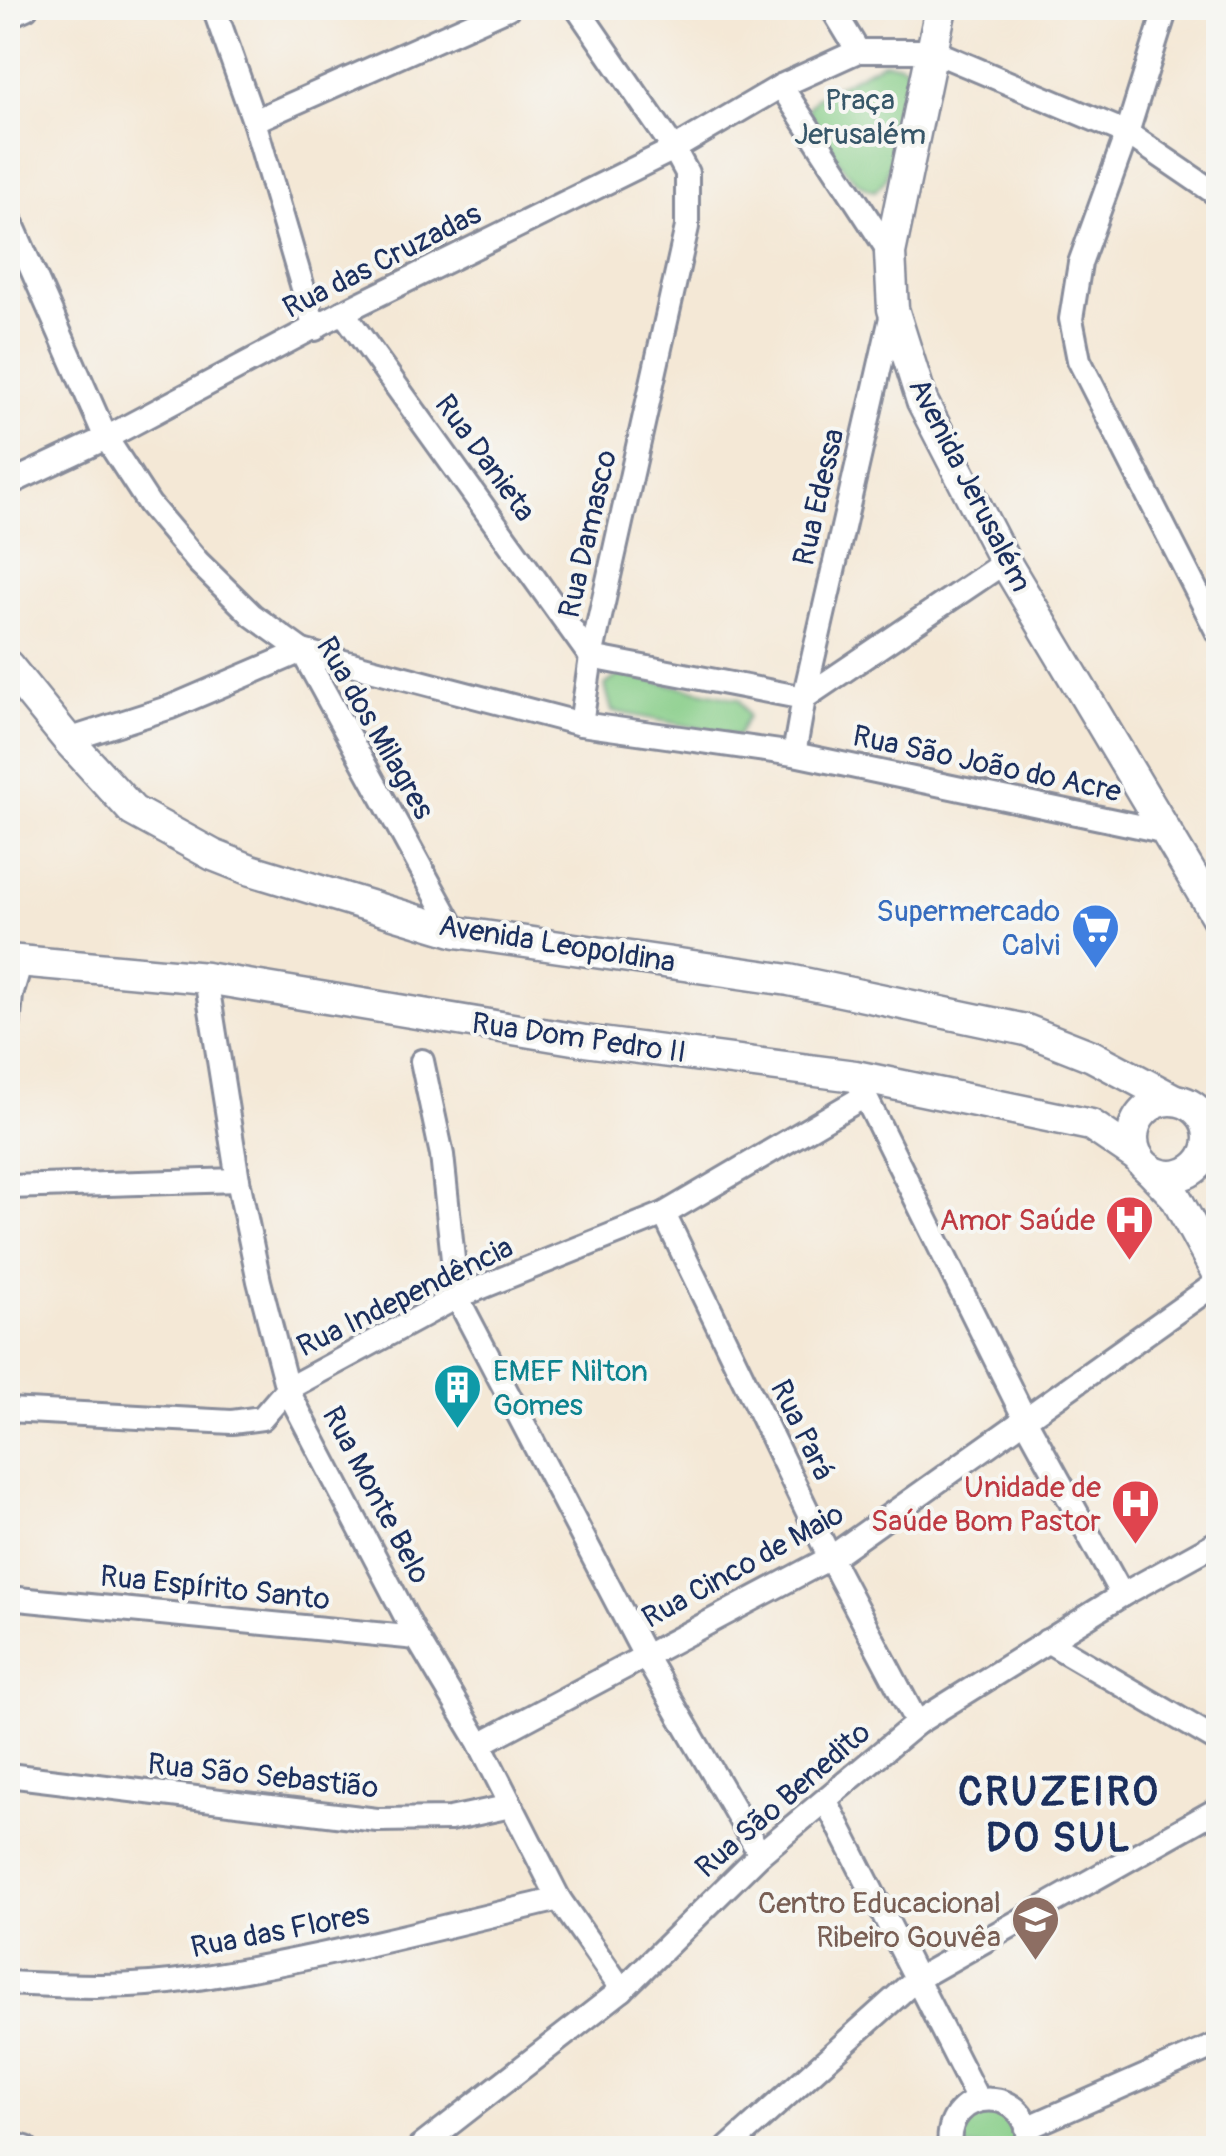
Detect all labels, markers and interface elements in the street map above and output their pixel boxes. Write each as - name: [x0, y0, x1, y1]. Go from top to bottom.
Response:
- park label: Praça Jerusalém: [794, 82, 926, 153]
- street label: Rua das Cruzadas: [277, 195, 487, 327]
- street label: Avenida Jerusalém: [900, 372, 1040, 598]
- street label: Rua Danieta: [427, 387, 543, 529]
- street label: Rua Edessa: [785, 425, 853, 569]
- street label: Rua Damasco: [551, 447, 625, 621]
- street label: Rua dos Milagres: [308, 630, 442, 826]
- street label: Rua São João do Acre: [849, 717, 1125, 811]
- place label: Supermercado Calvi: [876, 893, 1060, 964]
- supermarket icon: Supermercado Calvi: [1069, 902, 1121, 970]
- street label: Avenida Leopoldina: [436, 907, 678, 981]
- street label: Rua Dom Pedro II: [470, 1005, 688, 1071]
- hospital icon: Amor Saúde: [1104, 1194, 1156, 1262]
- place label: Amor Saúde: [939, 1202, 1095, 1239]
- street label: Rua Independência: [291, 1229, 519, 1365]
- place label: EMEF Nilton Gomes: [493, 1353, 648, 1424]
- building icon: EMEF Nilton Gomes: [432, 1362, 484, 1430]
- street label: Rua Pará: [762, 1374, 842, 1486]
- street label: Rua Monte Belo: [314, 1400, 438, 1590]
- place label: Unidade de Saúde Bom Pastor: [871, 1469, 1101, 1540]
- hospital icon: Unidade de Saúde Bom Pastor: [1110, 1478, 1162, 1546]
- street label: Rua Cinco de Maio: [636, 1495, 850, 1637]
- street label: Rua Espírito Santo: [98, 1558, 332, 1618]
- street label: Rua São Benedito: [688, 1714, 878, 1886]
- street label: Rua São Sebastião: [146, 1745, 380, 1807]
- district label: CRUZEIRO DO SUL: [958, 1768, 1160, 1863]
- place label: Centro Educacional Ribeiro Gouvêa: [758, 1885, 1001, 1956]
- school or university icon: Centro Educacional Ribeiro Gouvêa: [1010, 1894, 1062, 1962]
- street label: Rua das Flores: [188, 1896, 372, 1966]

